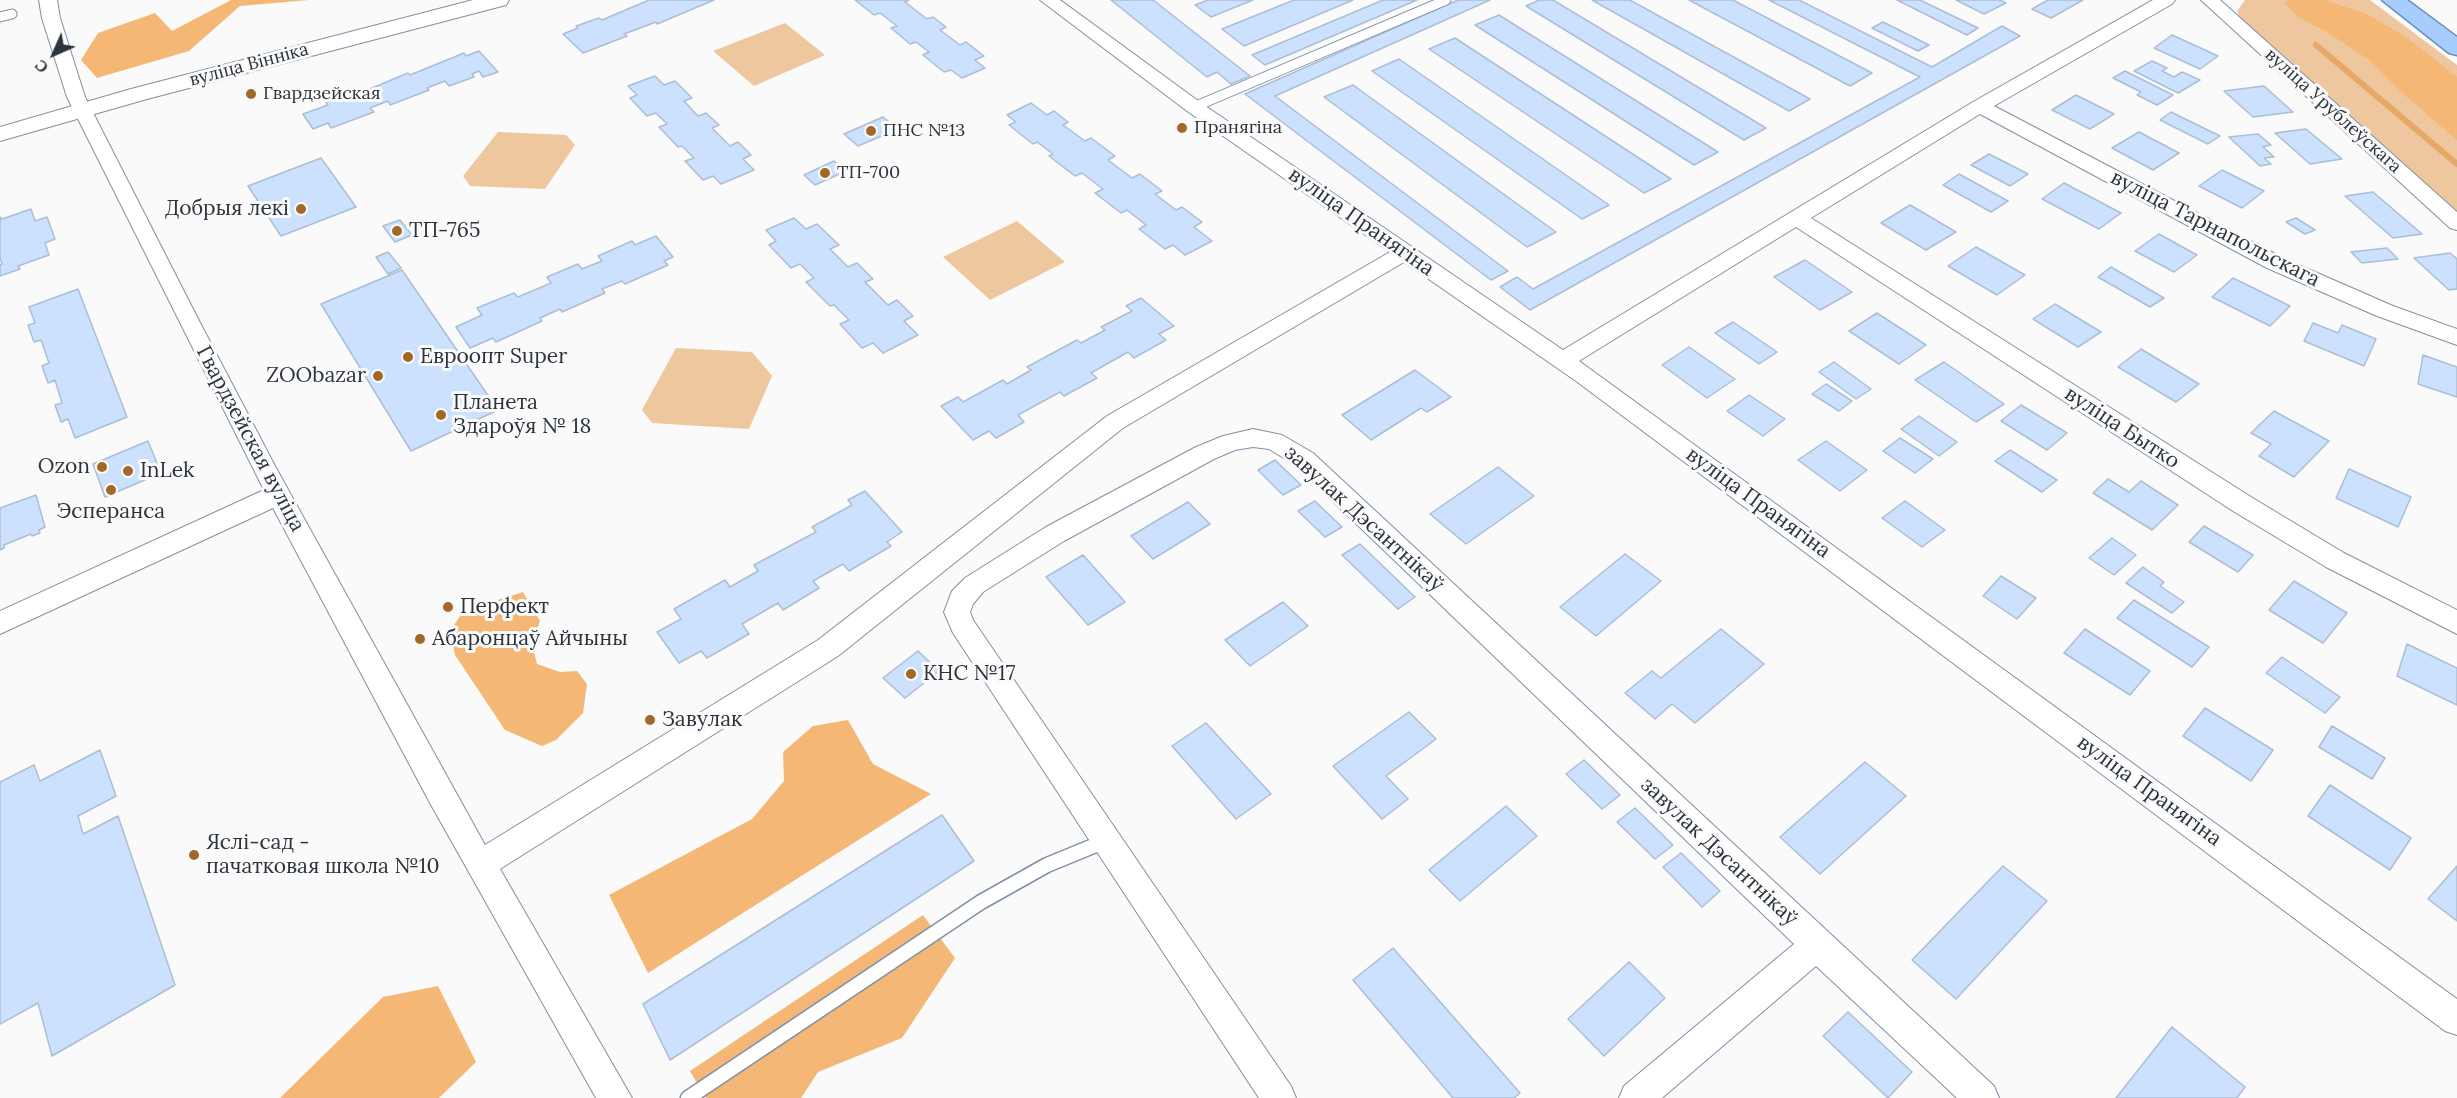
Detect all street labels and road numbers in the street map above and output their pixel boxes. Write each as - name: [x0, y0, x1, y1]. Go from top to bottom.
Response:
- street label: вуліца Вінніка: [187, 39, 311, 91]
- street label: вуліца Урублеўскага: [2260, 44, 2406, 178]
- street label: вуліца Пранягіна: [1283, 162, 1439, 282]
- street label: вуліца Тарнапольскага: [2106, 165, 2324, 293]
- street label: Гвардзейская вуліца: [190, 342, 310, 536]
- street label: вуліца Бытко: [2060, 381, 2184, 475]
- street label: завулак Дэсантнікаў: [1279, 441, 1449, 597]
- street label: вуліца Пранягіна: [1681, 442, 1835, 564]
- street label: вуліца Пранягіна: [2072, 730, 2226, 852]
- street label: завулак Дэсантнікаў: [1635, 773, 1803, 931]

